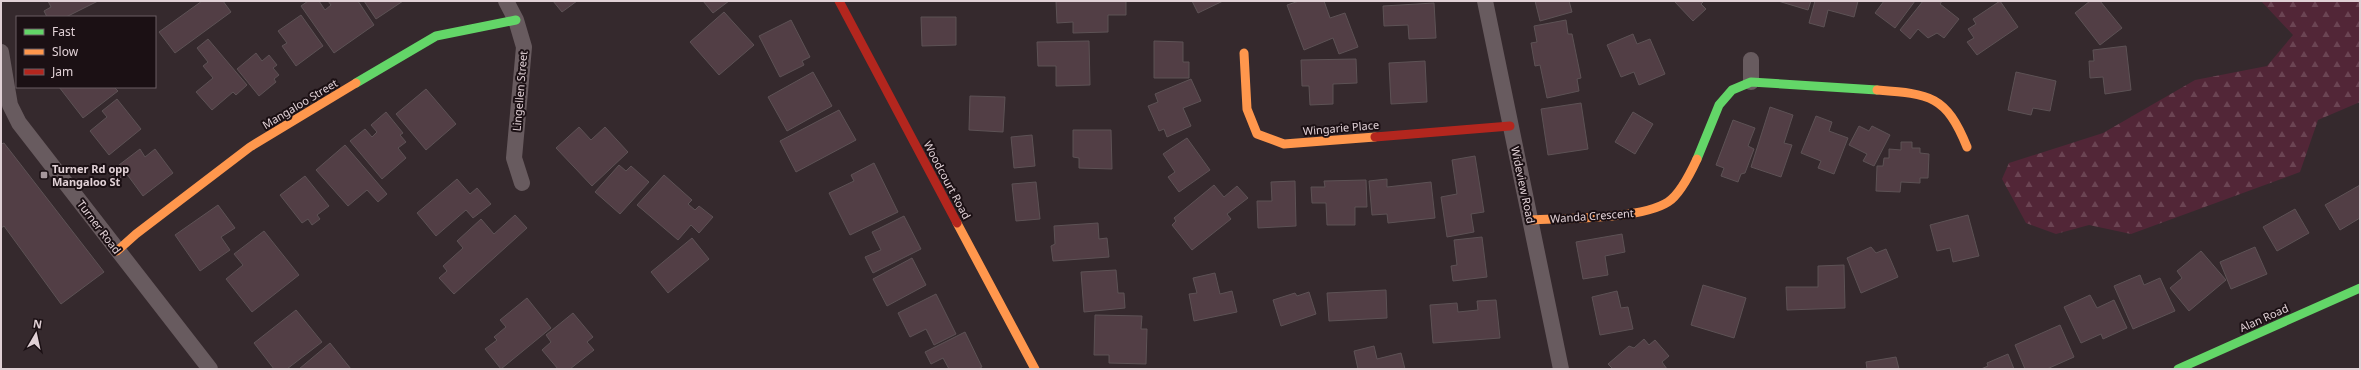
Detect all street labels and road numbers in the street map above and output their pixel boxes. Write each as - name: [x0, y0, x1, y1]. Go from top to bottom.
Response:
- street label: Lingellen Street: [509, 50, 530, 132]
- street label: Mangaloo Street: [259, 75, 340, 132]
- street label: Wingarie Place: [1302, 117, 1380, 138]
- street label: Woodcourt Road: [920, 138, 974, 222]
- street label: Wideview Road: [1508, 145, 1539, 225]
- street label: Turner Road: [74, 197, 125, 257]
- street label: Wanda Crescent: [1550, 205, 1634, 226]
- street label: Alan Road: [2237, 300, 2291, 335]

